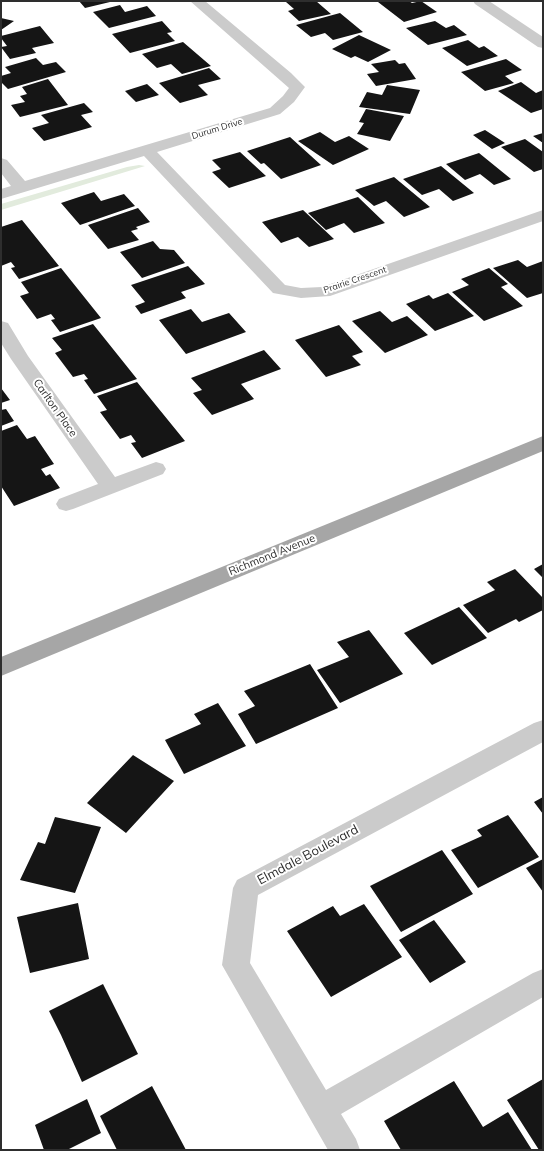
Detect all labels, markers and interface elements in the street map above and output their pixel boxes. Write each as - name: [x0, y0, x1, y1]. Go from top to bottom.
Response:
- street label: Durum Drive: [190, 116, 244, 142]
- street label: Prairie Crescent: [322, 264, 388, 296]
- street label: Carlton Place: [30, 377, 80, 439]
- street label: Richmond Avenue: [227, 532, 317, 578]
- street label: Elmdale Boulevard: [255, 822, 361, 888]

